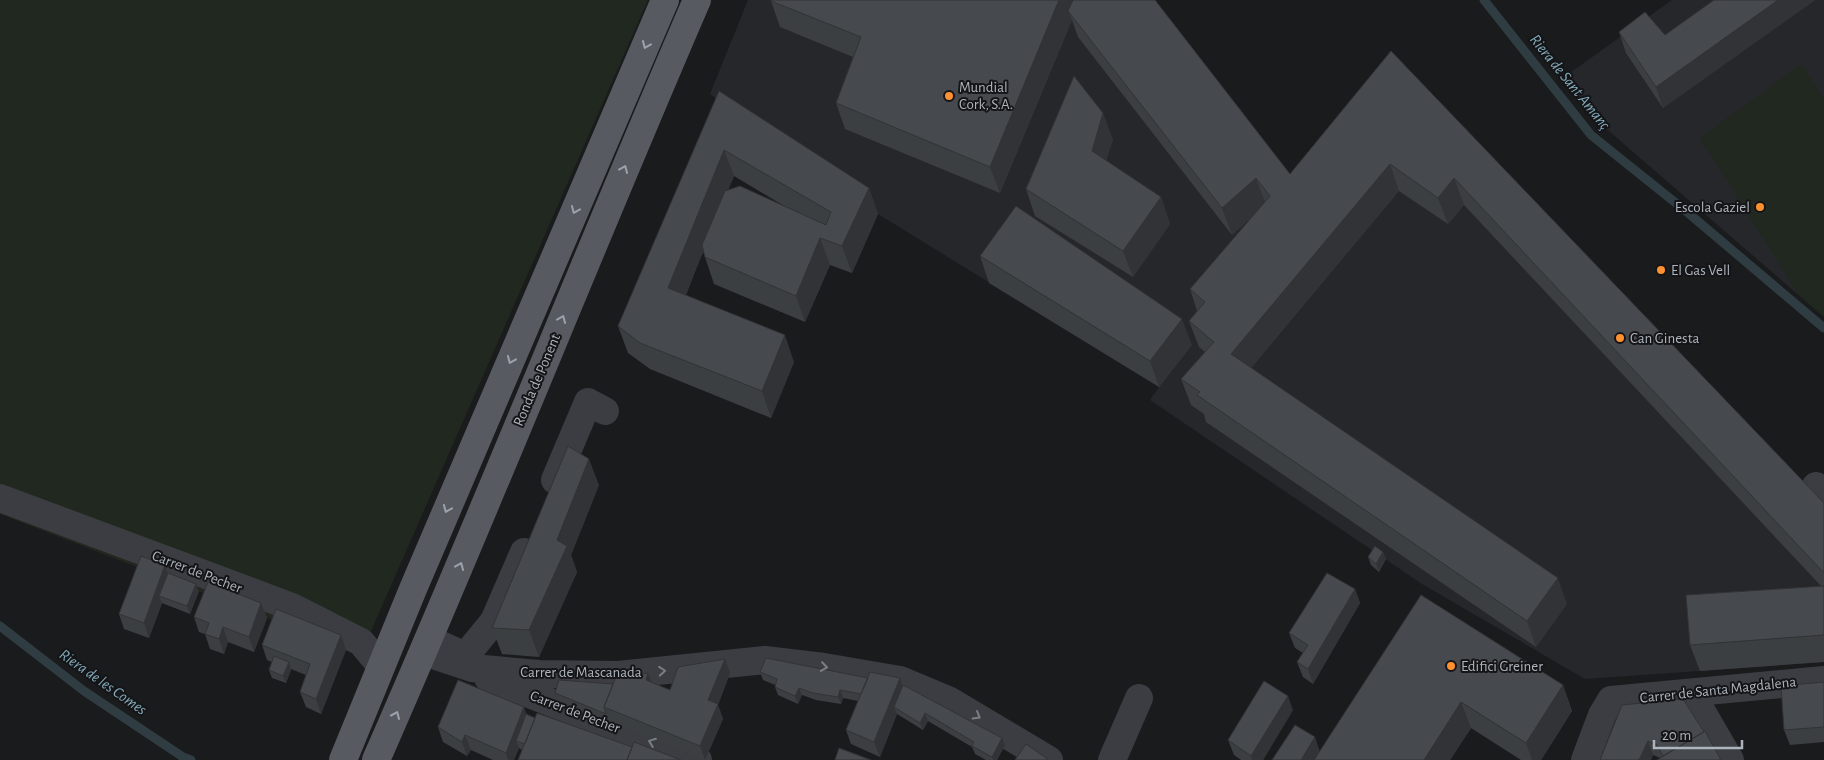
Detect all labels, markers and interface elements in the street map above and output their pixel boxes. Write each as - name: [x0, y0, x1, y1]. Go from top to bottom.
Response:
- water label: Riera de Sant Amanç: [1527, 31, 1613, 133]
- one-way arrow: [641, 40, 652, 49]
- place label: Mundial Cork, S.A.: [959, 80, 1013, 112]
- marker: Mundial Cork, S.A.: [943, 90, 955, 102]
- one-way arrow: [618, 165, 629, 174]
- place label: Escola Gaziel: [1675, 200, 1750, 215]
- marker: Escola Gaziel: [1754, 201, 1766, 213]
- one-way arrow: [570, 205, 581, 214]
- place label: El Gas Vell: [1671, 263, 1730, 278]
- marker: El Gas Vell: [1655, 264, 1667, 276]
- one-way arrow: [556, 315, 567, 324]
- street label: Ronda de Ponent: [511, 331, 563, 428]
- place label: Can Ginesta: [1630, 331, 1699, 346]
- marker: Can Ginesta: [1614, 332, 1626, 344]
- one-way arrow: [506, 355, 517, 364]
- one-way arrow: [442, 504, 453, 513]
- street label: Carrer de Pecher: [150, 548, 244, 596]
- one-way arrow: [453, 562, 464, 571]
- water label: Riera de les Comes: [57, 646, 149, 718]
- place label: Edifici Greiner: [1461, 659, 1543, 674]
- marker: Edifici Greiner: [1445, 660, 1457, 672]
- one-way arrow: [820, 661, 828, 672]
- street label: Carrer de Mascanada: [520, 665, 642, 680]
- one-way arrow: [658, 665, 666, 676]
- street label: Carrer de Santa Magdalena: [1639, 674, 1797, 706]
- street label: Carrer de Pecher: [528, 688, 622, 736]
- one-way arrow: [971, 710, 980, 720]
- one-way arrow: [389, 711, 400, 720]
- scale bar: [1654, 718, 1742, 750]
- text: 20 m: [1662, 728, 1691, 743]
- one-way arrow: [648, 738, 657, 748]

